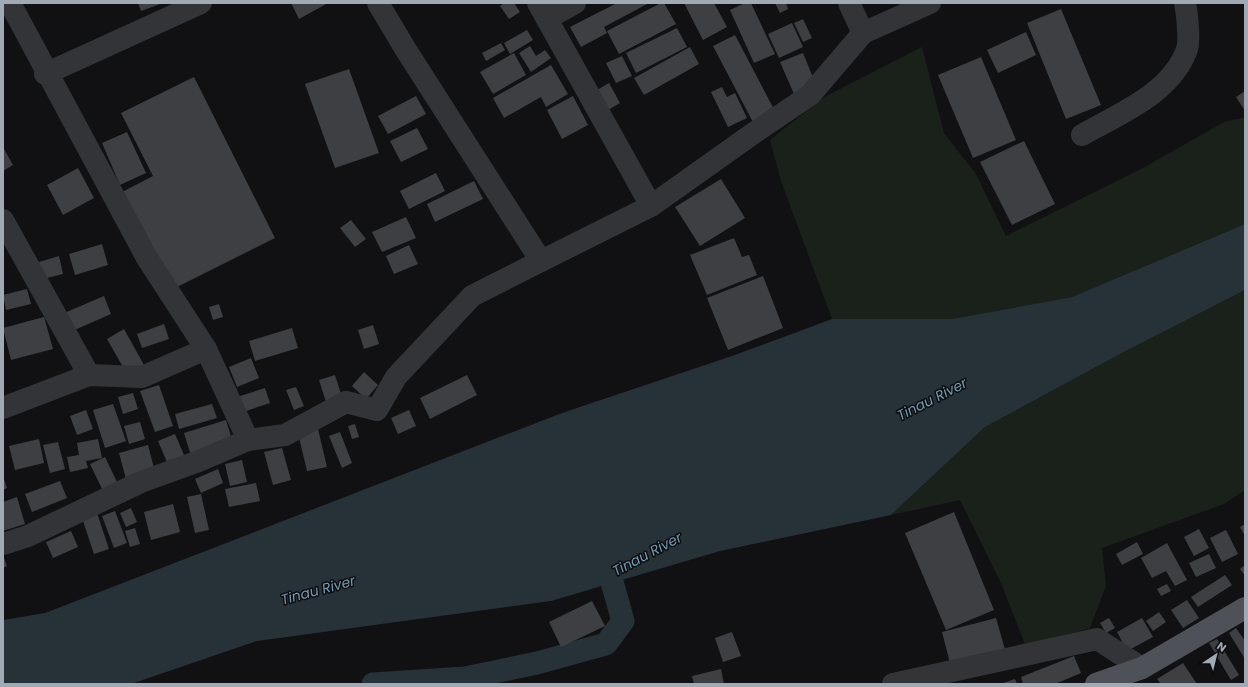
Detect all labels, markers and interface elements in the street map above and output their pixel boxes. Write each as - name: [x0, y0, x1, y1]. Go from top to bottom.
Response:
- water label: Tinau River: [893, 372, 971, 425]
- water label: Tinau River: [609, 527, 686, 581]
- water label: Tinau River: [279, 570, 358, 610]
- north arrow: [1196, 635, 1236, 675]
- text: N: [1214, 638, 1230, 656]

